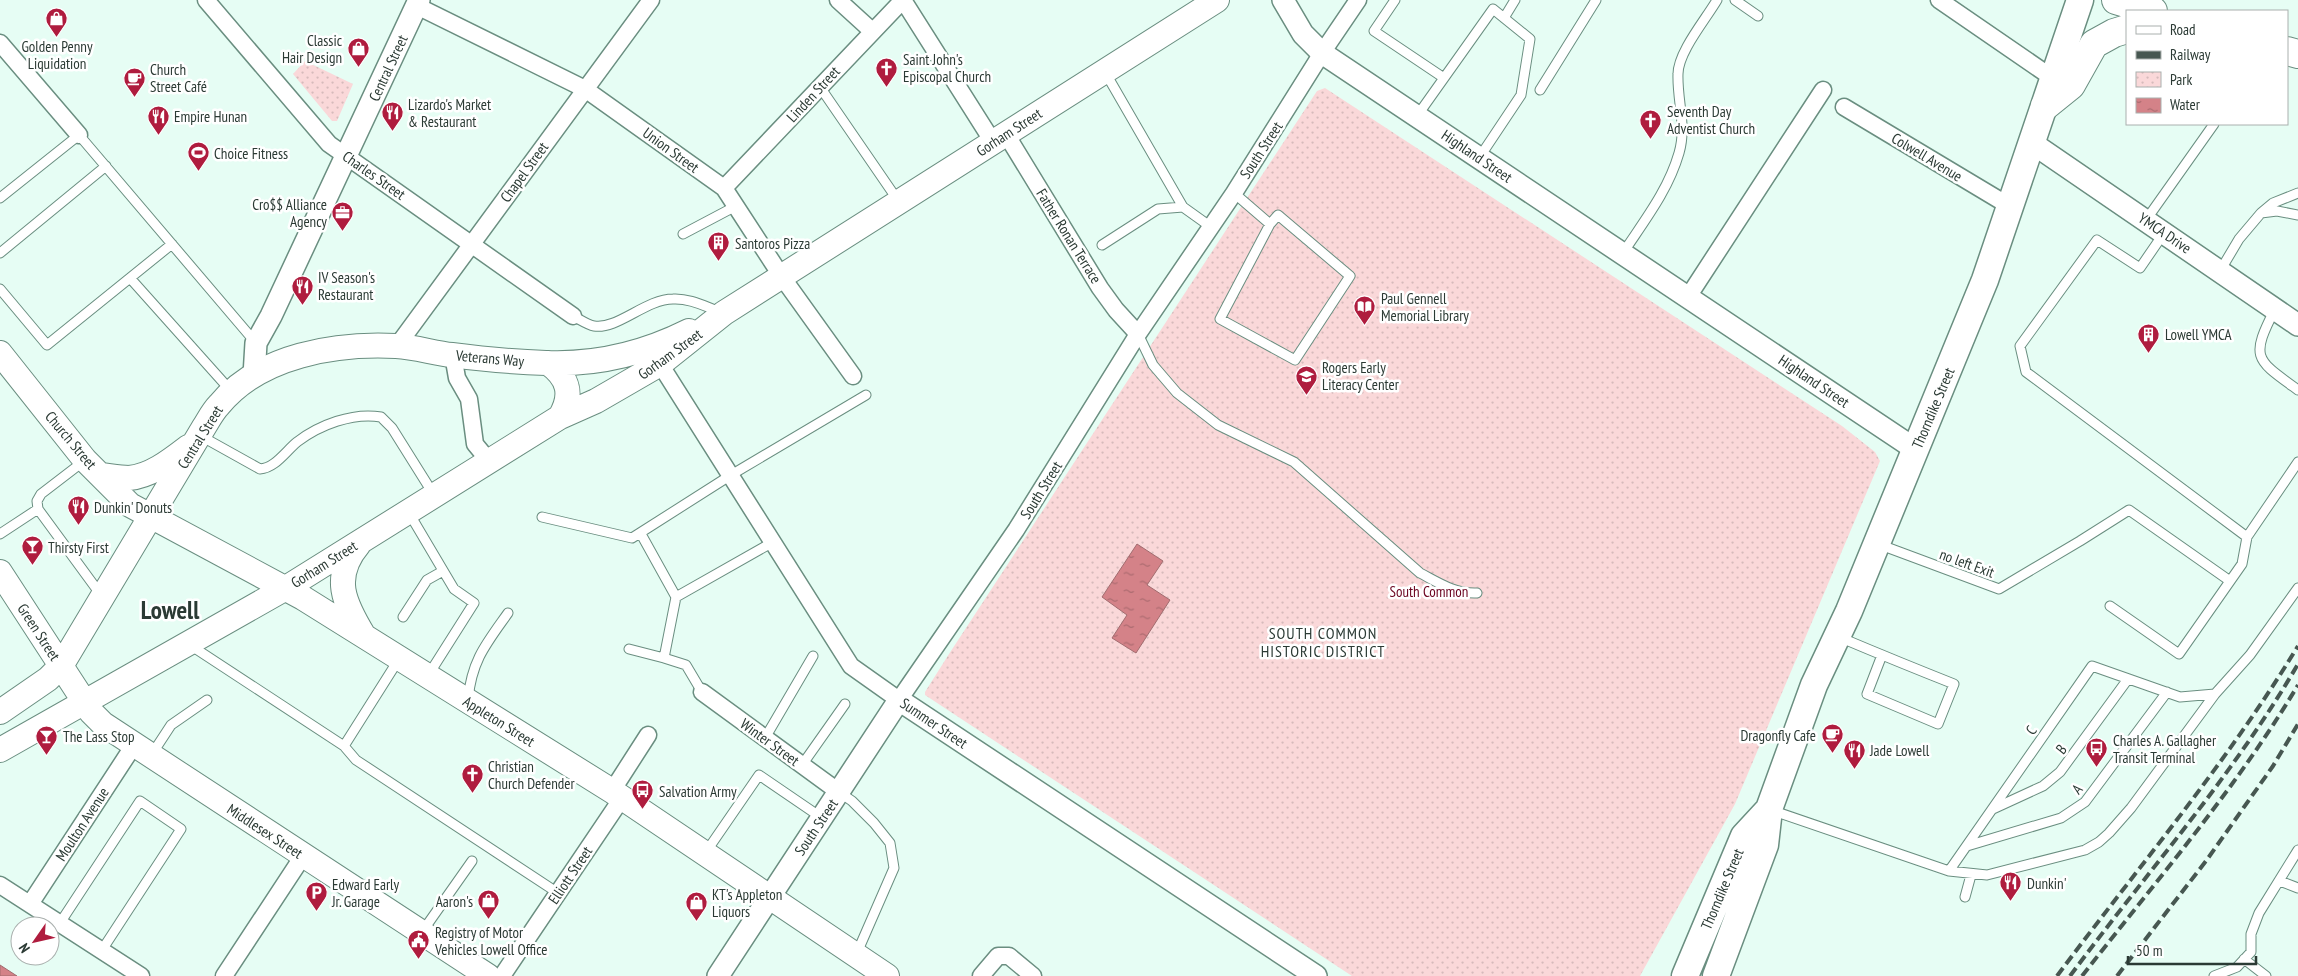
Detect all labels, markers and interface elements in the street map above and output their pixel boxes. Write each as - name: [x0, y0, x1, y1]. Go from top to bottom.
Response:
- shop icon: Golden Penny Liquidation: [45, 6, 69, 37]
- legend: [2126, 10, 2288, 125]
- text: Road: [2170, 20, 2196, 39]
- place label: Classic Hair Design: [282, 31, 343, 67]
- street label: Central Street: [364, 32, 412, 104]
- place label: Golden Penny Liquidation: [21, 37, 93, 73]
- shop icon: Classic Hair Design: [346, 37, 370, 68]
- text: Railway: [2170, 45, 2211, 64]
- place label: Saint John's Episcopal Church: [903, 50, 991, 86]
- church icon: Saint John's Episcopal Church: [875, 56, 899, 87]
- place label: Church Street Café: [150, 60, 207, 96]
- street label: Linden Street: [782, 62, 844, 126]
- cafe icon: Church Street Café: [122, 66, 146, 97]
- text: Park: [2170, 70, 2192, 89]
- place label: Lizardo's Market & Restaurant: [408, 95, 491, 131]
- text: Water: [2170, 95, 2201, 114]
- restaurant icon: Lizardo's Market & Restaurant: [380, 101, 404, 132]
- place label: Seventh Day Adventist Church: [1667, 102, 1755, 138]
- restaurant icon: Empire Hunan: [146, 104, 170, 135]
- street label: Gorham Street: [973, 104, 1045, 160]
- place label: Empire Hunan: [174, 107, 247, 126]
- church icon: Seventh Day Adventist Church: [1639, 108, 1663, 139]
- street label: South Street: [1236, 118, 1286, 182]
- street label: Union Street: [639, 123, 703, 177]
- street label: Highland Street: [1438, 125, 1516, 187]
- street label: Colwell Avenue: [1888, 129, 1966, 185]
- street label: Chapel Street: [496, 138, 552, 206]
- sports icon: Choice Fitness: [186, 141, 210, 172]
- place label: Choice Fitness: [214, 144, 288, 163]
- street label: Charles Street: [339, 146, 409, 204]
- street label: Father Ronan Terrace: [1032, 185, 1106, 287]
- place label: Cro$$ Alliance Agency: [252, 195, 327, 231]
- office icon: Cro$$ Alliance Agency: [331, 201, 355, 232]
- street label: YMCA Drive: [2135, 208, 2195, 258]
- building icon: Santoros Pizza: [707, 231, 731, 262]
- place label: Santoros Pizza: [735, 234, 810, 253]
- place label: IV Season's Restaurant: [318, 268, 375, 304]
- restaurant icon: IV Season's Restaurant: [290, 274, 314, 305]
- place label: Paul Gennell Memorial Library: [1381, 289, 1469, 325]
- library icon: Paul Gennell Memorial Library: [1353, 295, 1377, 326]
- building icon: Lowell YMCA: [2137, 322, 2161, 353]
- street label: Gorham Street: [634, 324, 706, 384]
- place label: Lowell YMCA: [2165, 325, 2233, 344]
- street label: Veterans Way: [454, 345, 525, 370]
- street label: Highland Street: [1775, 350, 1853, 412]
- place label: Rogers Early Literacy Center: [1322, 358, 1400, 394]
- school or university icon: Rogers Early Literacy Center: [1294, 364, 1318, 395]
- street label: Thorndike Street: [1907, 365, 1959, 451]
- street label: Central Street: [173, 402, 227, 472]
- street label: Church Street: [41, 407, 101, 473]
- street label: South Street: [1016, 458, 1066, 522]
- restaurant icon: Dunkin' Donuts: [66, 495, 90, 526]
- place label: Dunkin' Donuts: [94, 498, 172, 517]
- bar icon: Thirsty First: [20, 535, 44, 566]
- street label: Gorham Street: [287, 536, 361, 592]
- place label: Thirsty First: [48, 538, 109, 557]
- street label: no left Exit: [1937, 544, 1997, 582]
- park label: South Common: [1390, 582, 1468, 601]
- district label: Lowell: [141, 594, 200, 626]
- street label: Green Street: [13, 600, 65, 664]
- district label: SOUTH COMMON HISTORIC DISTRICT: [1261, 623, 1385, 661]
- street label: Appleton Street: [460, 691, 538, 751]
- street label: Summer Street: [897, 694, 971, 752]
- street label: Winter Street: [737, 714, 803, 770]
- street label: C: [2021, 722, 2041, 738]
- cafe icon: Dragonfly Cafe: [1820, 723, 1844, 754]
- bar icon: The Lass Stop: [35, 724, 59, 755]
- place label: Dragonfly Cafe: [1740, 726, 1816, 745]
- place label: The Lass Stop: [63, 727, 134, 746]
- place label: Charles A. Gallagher Transit Terminal: [2113, 731, 2217, 767]
- bus stop icon: Charles A. Gallagher Transit Terminal: [2085, 737, 2109, 768]
- restaurant icon: Jade Lowell: [1842, 738, 1866, 769]
- street label: B: [2051, 740, 2071, 758]
- place label: Jade Lowell: [1869, 741, 1930, 760]
- place label: Christian Church Defender: [488, 757, 575, 793]
- church icon: Christian Church Defender: [460, 763, 484, 794]
- bus stop icon: Salvation Army: [631, 779, 655, 810]
- street label: A: [2067, 779, 2087, 798]
- place label: Salvation Army: [659, 782, 737, 801]
- street label: Moulton Avenue: [51, 784, 113, 864]
- street label: South Street: [790, 795, 842, 859]
- street label: Middlesex Street: [224, 799, 306, 863]
- street label: Elliott Street: [544, 842, 596, 908]
- street label: Thorndike Street: [1696, 846, 1748, 932]
- restaurant icon: Dunkin': [1999, 871, 2023, 902]
- place label: Dunkin': [2027, 874, 2067, 893]
- place label: Edward Early Jr. Garage: [331, 875, 400, 911]
- parking icon: Edward Early Jr. Garage: [304, 881, 328, 912]
- place label: KT's Appleton Liquors: [712, 885, 782, 921]
- shop icon: Aaron's: [477, 889, 501, 920]
- shop icon: KT's Appleton Liquors: [684, 891, 708, 922]
- place label: Aaron's: [436, 892, 473, 911]
- north arrow: [10, 916, 60, 966]
- place label: Registry of Motor Vehicles Lowell Office: [434, 923, 547, 959]
- public building icon: Registry of Motor Vehicles Lowell Office: [407, 929, 431, 960]
- scale bar: [2128, 934, 2256, 966]
- text: N: [15, 940, 34, 956]
- text: 50 m: [2136, 941, 2162, 960]

